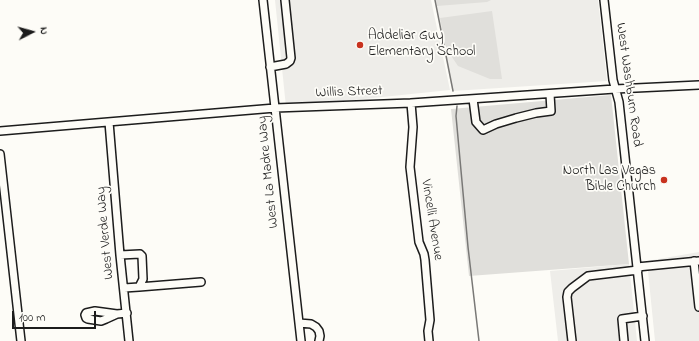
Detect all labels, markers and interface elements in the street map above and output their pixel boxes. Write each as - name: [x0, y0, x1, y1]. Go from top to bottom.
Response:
- north arrow: [12, 12, 52, 52]
- street label: West Washburn Road: [611, 22, 645, 148]
- text: N: [36, 26, 52, 35]
- place label: Addeliar Guy Elementary School: [368, 29, 475, 62]
- marker: Addeliar Guy Elementary School: [355, 40, 365, 50]
- street label: Willis Street: [315, 83, 383, 103]
- street label: West La Madre Way: [255, 115, 283, 229]
- place label: North Las Vegas Bible Church: [563, 164, 656, 196]
- marker: North Las Vegas Bible Church: [659, 175, 669, 185]
- street label: Vincelli Avenue: [416, 178, 446, 262]
- street label: West Verde Way: [94, 186, 118, 280]
- scale bar: [14, 303, 98, 329]
- text: 100 m: [19, 309, 46, 327]

